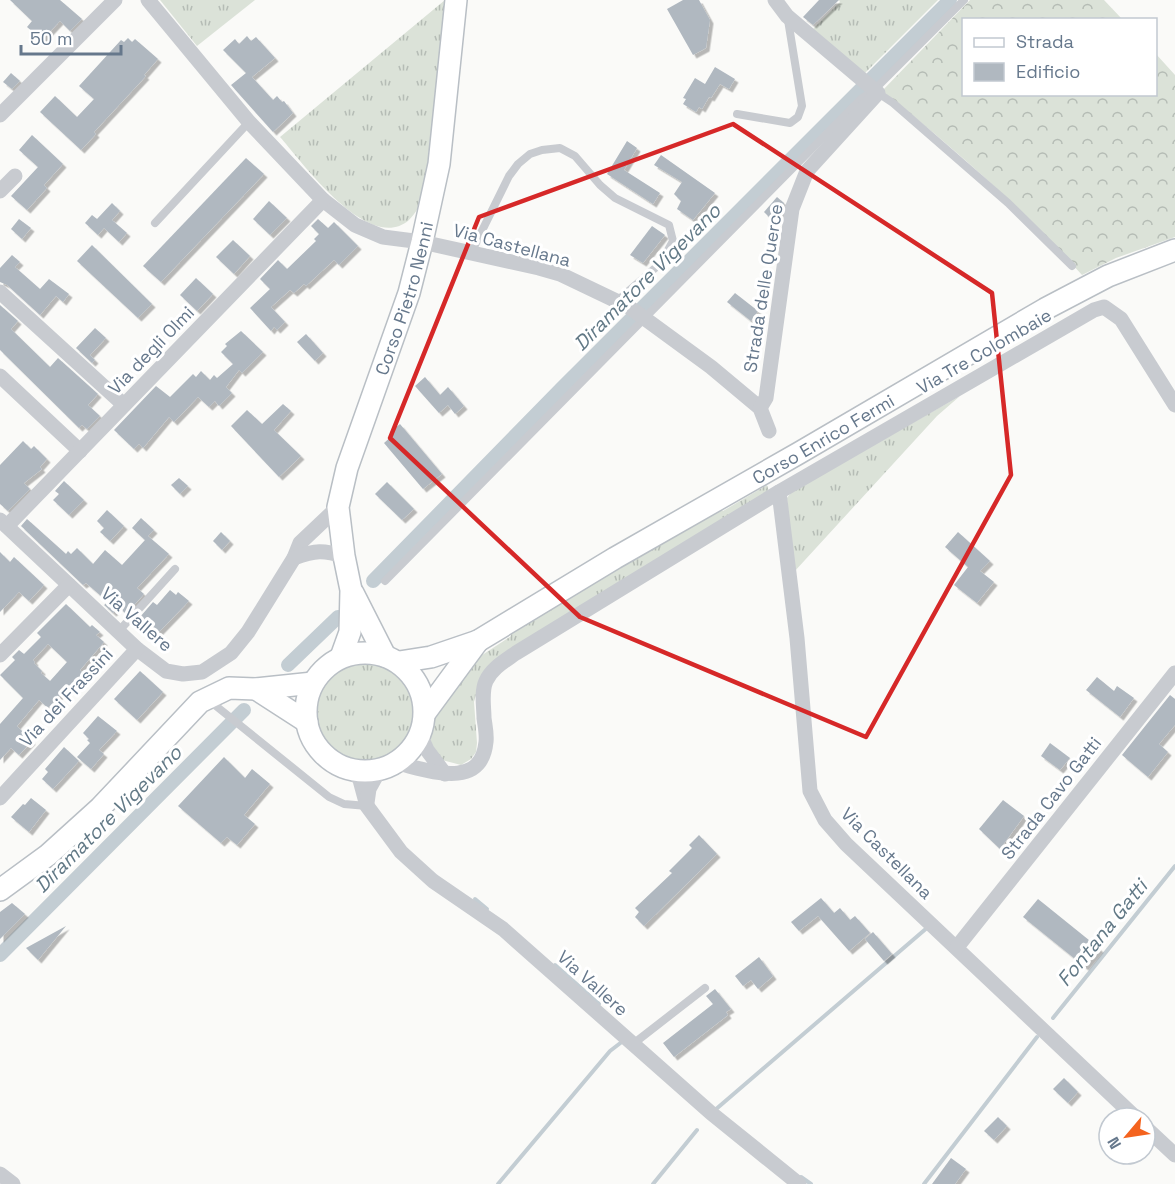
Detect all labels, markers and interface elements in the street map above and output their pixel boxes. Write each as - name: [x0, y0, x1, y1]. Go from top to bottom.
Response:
- scale bar: [21, 18, 122, 56]
- legend: [962, 18, 1157, 96]
- text: 50 m: [30, 27, 72, 50]
- text: Strada: [1016, 30, 1074, 53]
- text: Edificio: [1016, 60, 1080, 83]
- water label: Diramatore Vigevano: [568, 197, 727, 356]
- street label: Strada delle Querce: [738, 202, 788, 374]
- street label: Via Castellana: [451, 218, 573, 272]
- street label: Corso Pietro Nenni: [369, 219, 438, 378]
- street label: Via degli Olmi: [103, 301, 199, 399]
- street label: Via Tre Colombaie: [913, 303, 1055, 399]
- street label: Corso Enrico Fermi: [748, 388, 898, 489]
- street label: Via Vallere: [96, 582, 178, 656]
- street label: Via dei Frassini: [14, 643, 118, 751]
- street label: Strada Cavo Gatti: [996, 732, 1106, 864]
- water label: Diramatore Vigevano: [29, 739, 188, 898]
- street label: Via Castellana: [836, 802, 938, 904]
- water label: Fontana Gatti: [1051, 873, 1154, 992]
- street label: Via Vallere: [553, 945, 633, 1021]
- north arrow: [1097, 1106, 1157, 1166]
- text: N: [1103, 1133, 1126, 1153]

